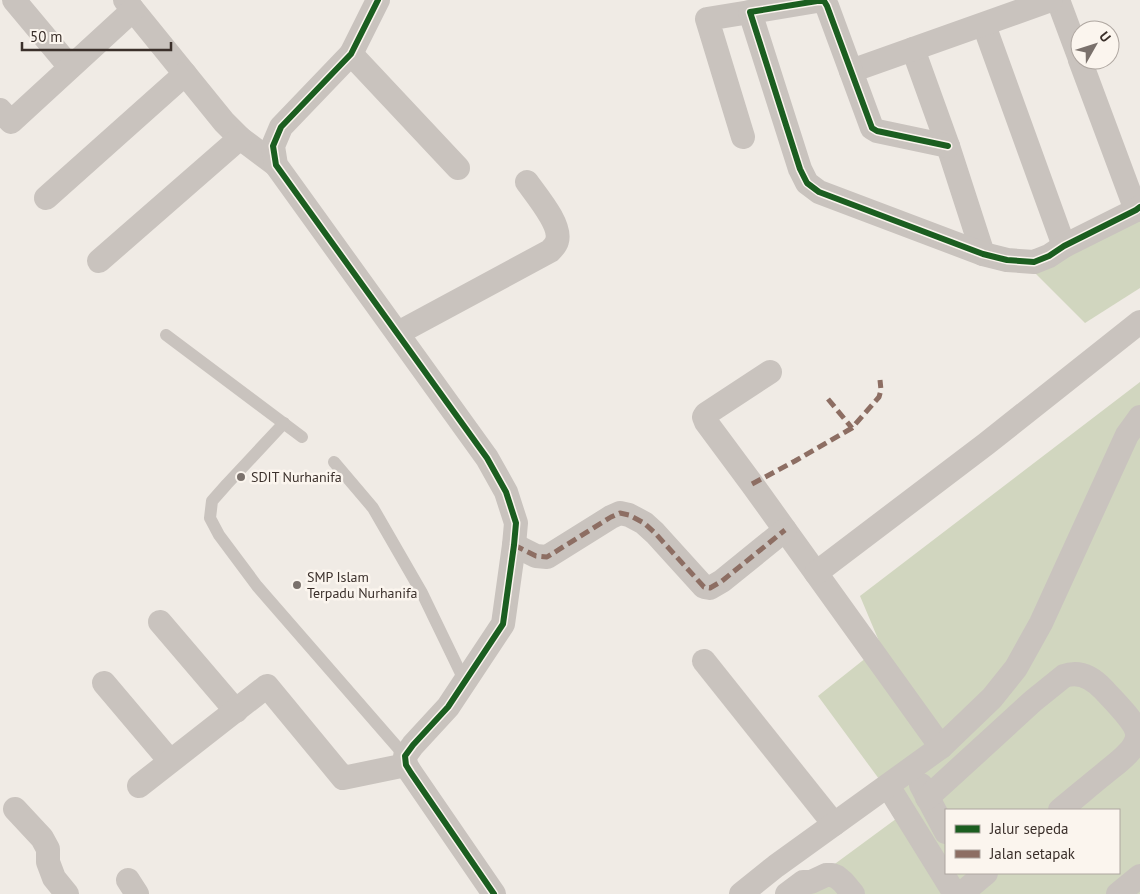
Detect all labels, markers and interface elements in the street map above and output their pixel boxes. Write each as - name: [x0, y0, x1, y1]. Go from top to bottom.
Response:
- scale bar: [22, 20, 171, 52]
- north arrow: [1070, 20, 1120, 70]
- text: 50 m: [30, 27, 63, 46]
- text: U: [1095, 28, 1115, 46]
- place label: SDIT Nurhanifa: [251, 468, 342, 486]
- marker: SDIT Nurhanifa: [235, 471, 247, 483]
- place label: SMP Islam Terpadu Nurhanifa: [307, 568, 417, 602]
- marker: SMP Islam Terpadu Nurhanifa: [291, 579, 303, 591]
- legend: [945, 809, 1120, 874]
- text: Jalur sepeda: [989, 819, 1069, 838]
- text: Jalan setapak: [989, 844, 1076, 863]

